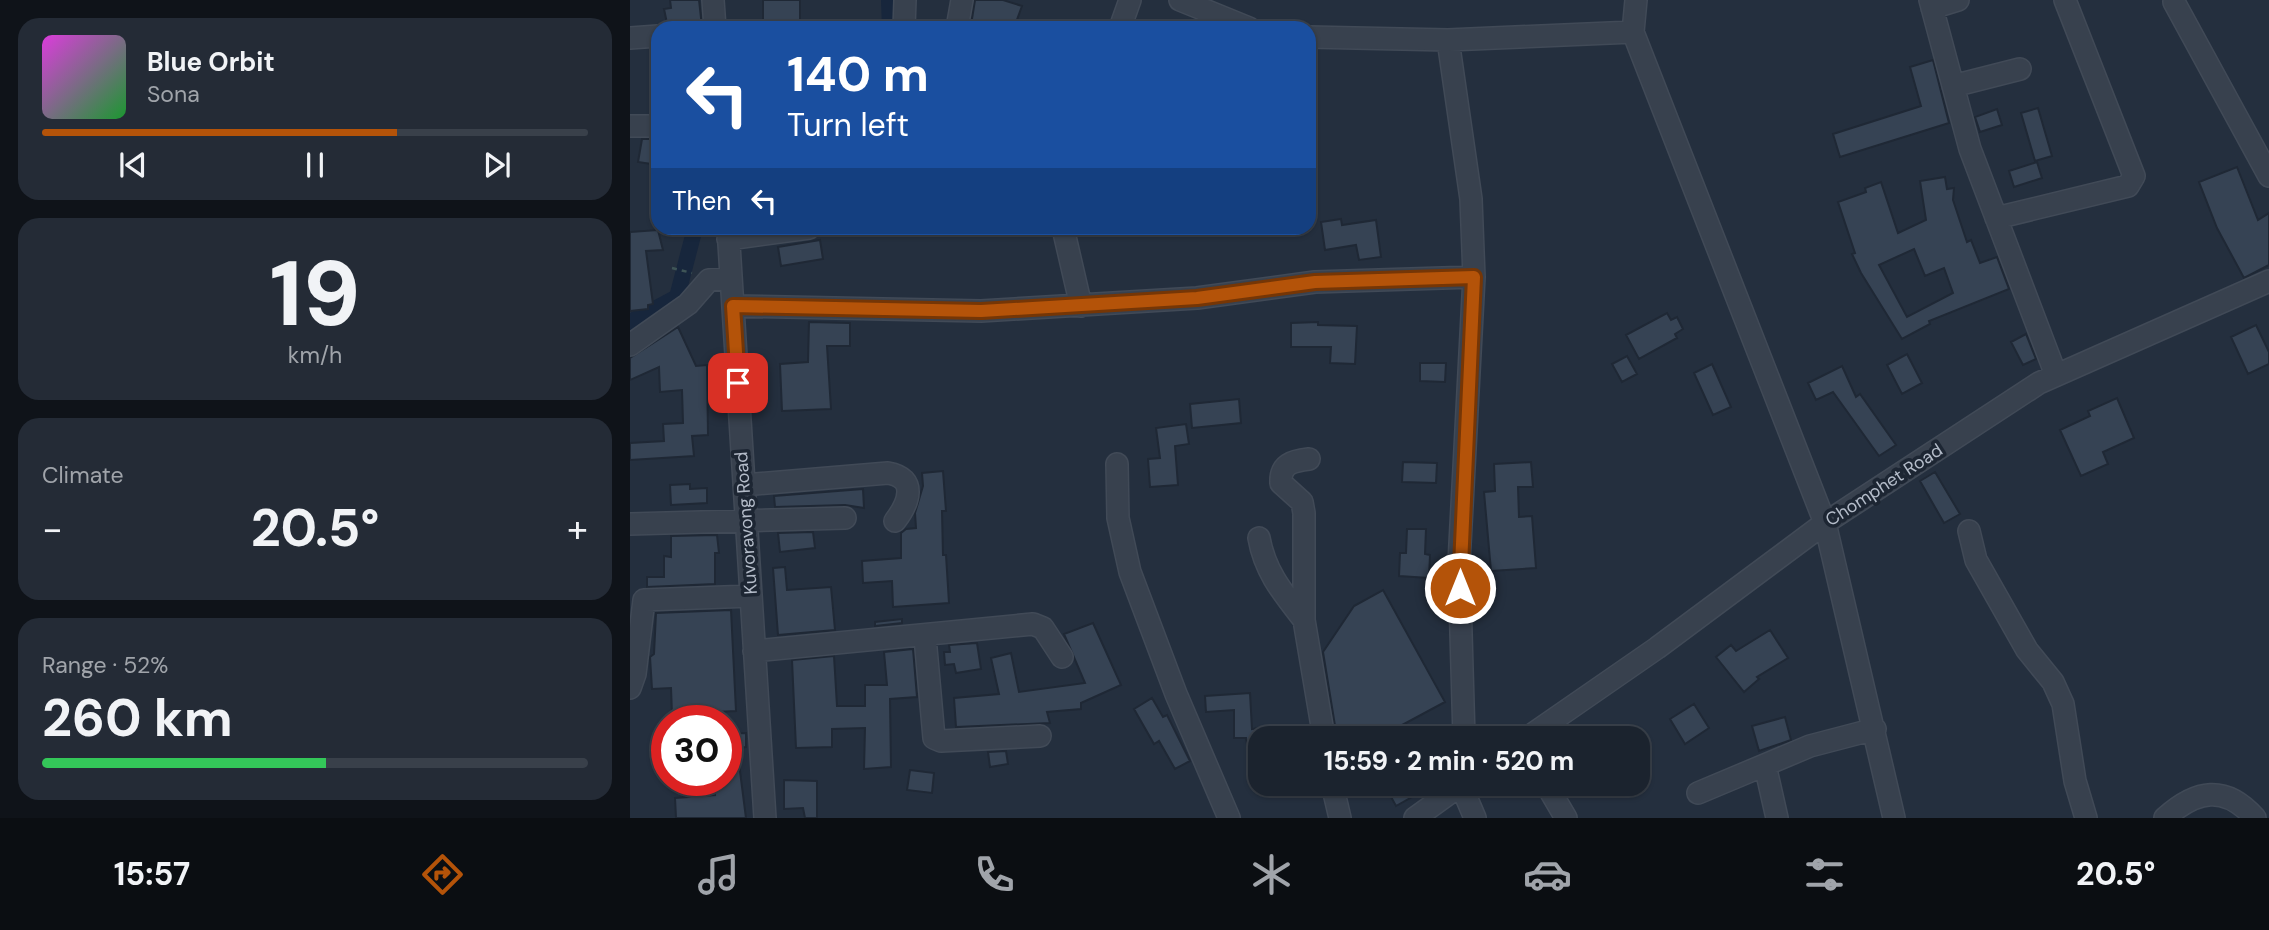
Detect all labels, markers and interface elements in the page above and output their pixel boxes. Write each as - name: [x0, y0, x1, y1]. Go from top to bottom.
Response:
- text: 140 m: [787, 42, 929, 106]
- text: Blue Orbit: [147, 45, 275, 79]
- icon: left: [672, 49, 763, 140]
- text: Sona: [147, 79, 200, 109]
- text: Turn left: [787, 104, 909, 146]
- icon: previous: [114, 146, 152, 184]
- icon: pause: [296, 146, 334, 184]
- icon: next: [478, 146, 516, 184]
- icon: left: [745, 182, 783, 220]
- text: Then: [672, 184, 731, 218]
- text: 19: [270, 235, 360, 353]
- text: km/h: [288, 340, 342, 370]
- pin: [708, 353, 768, 413]
- icon: arrive: [719, 364, 757, 402]
- street label: Chomphet Road: [1821, 438, 1947, 532]
- street label: Kuvoravong Road: [729, 451, 763, 595]
- text: Climate: [42, 460, 124, 490]
- text: 20.5°: [251, 494, 379, 562]
- text: −: [42, 504, 63, 554]
- text: +: [567, 504, 588, 554]
- position arrow: [1423, 551, 1497, 625]
- text: Range · 52%: [42, 650, 168, 680]
- text: 260 km: [42, 684, 233, 752]
- speed limit sign: 30: [651, 705, 742, 796]
- text: 15:59 · 2 min · 520 m: [1324, 744, 1574, 778]
- icon: directions: [418, 850, 467, 899]
- icon: music: [694, 850, 743, 899]
- icon: phone: [970, 850, 1019, 899]
- icon: climate: [1247, 850, 1296, 899]
- icon: car: [1523, 850, 1572, 899]
- icon: filters: [1800, 850, 1849, 899]
- text: 15:57: [114, 853, 190, 895]
- text: 20.5°: [2076, 853, 2155, 895]

